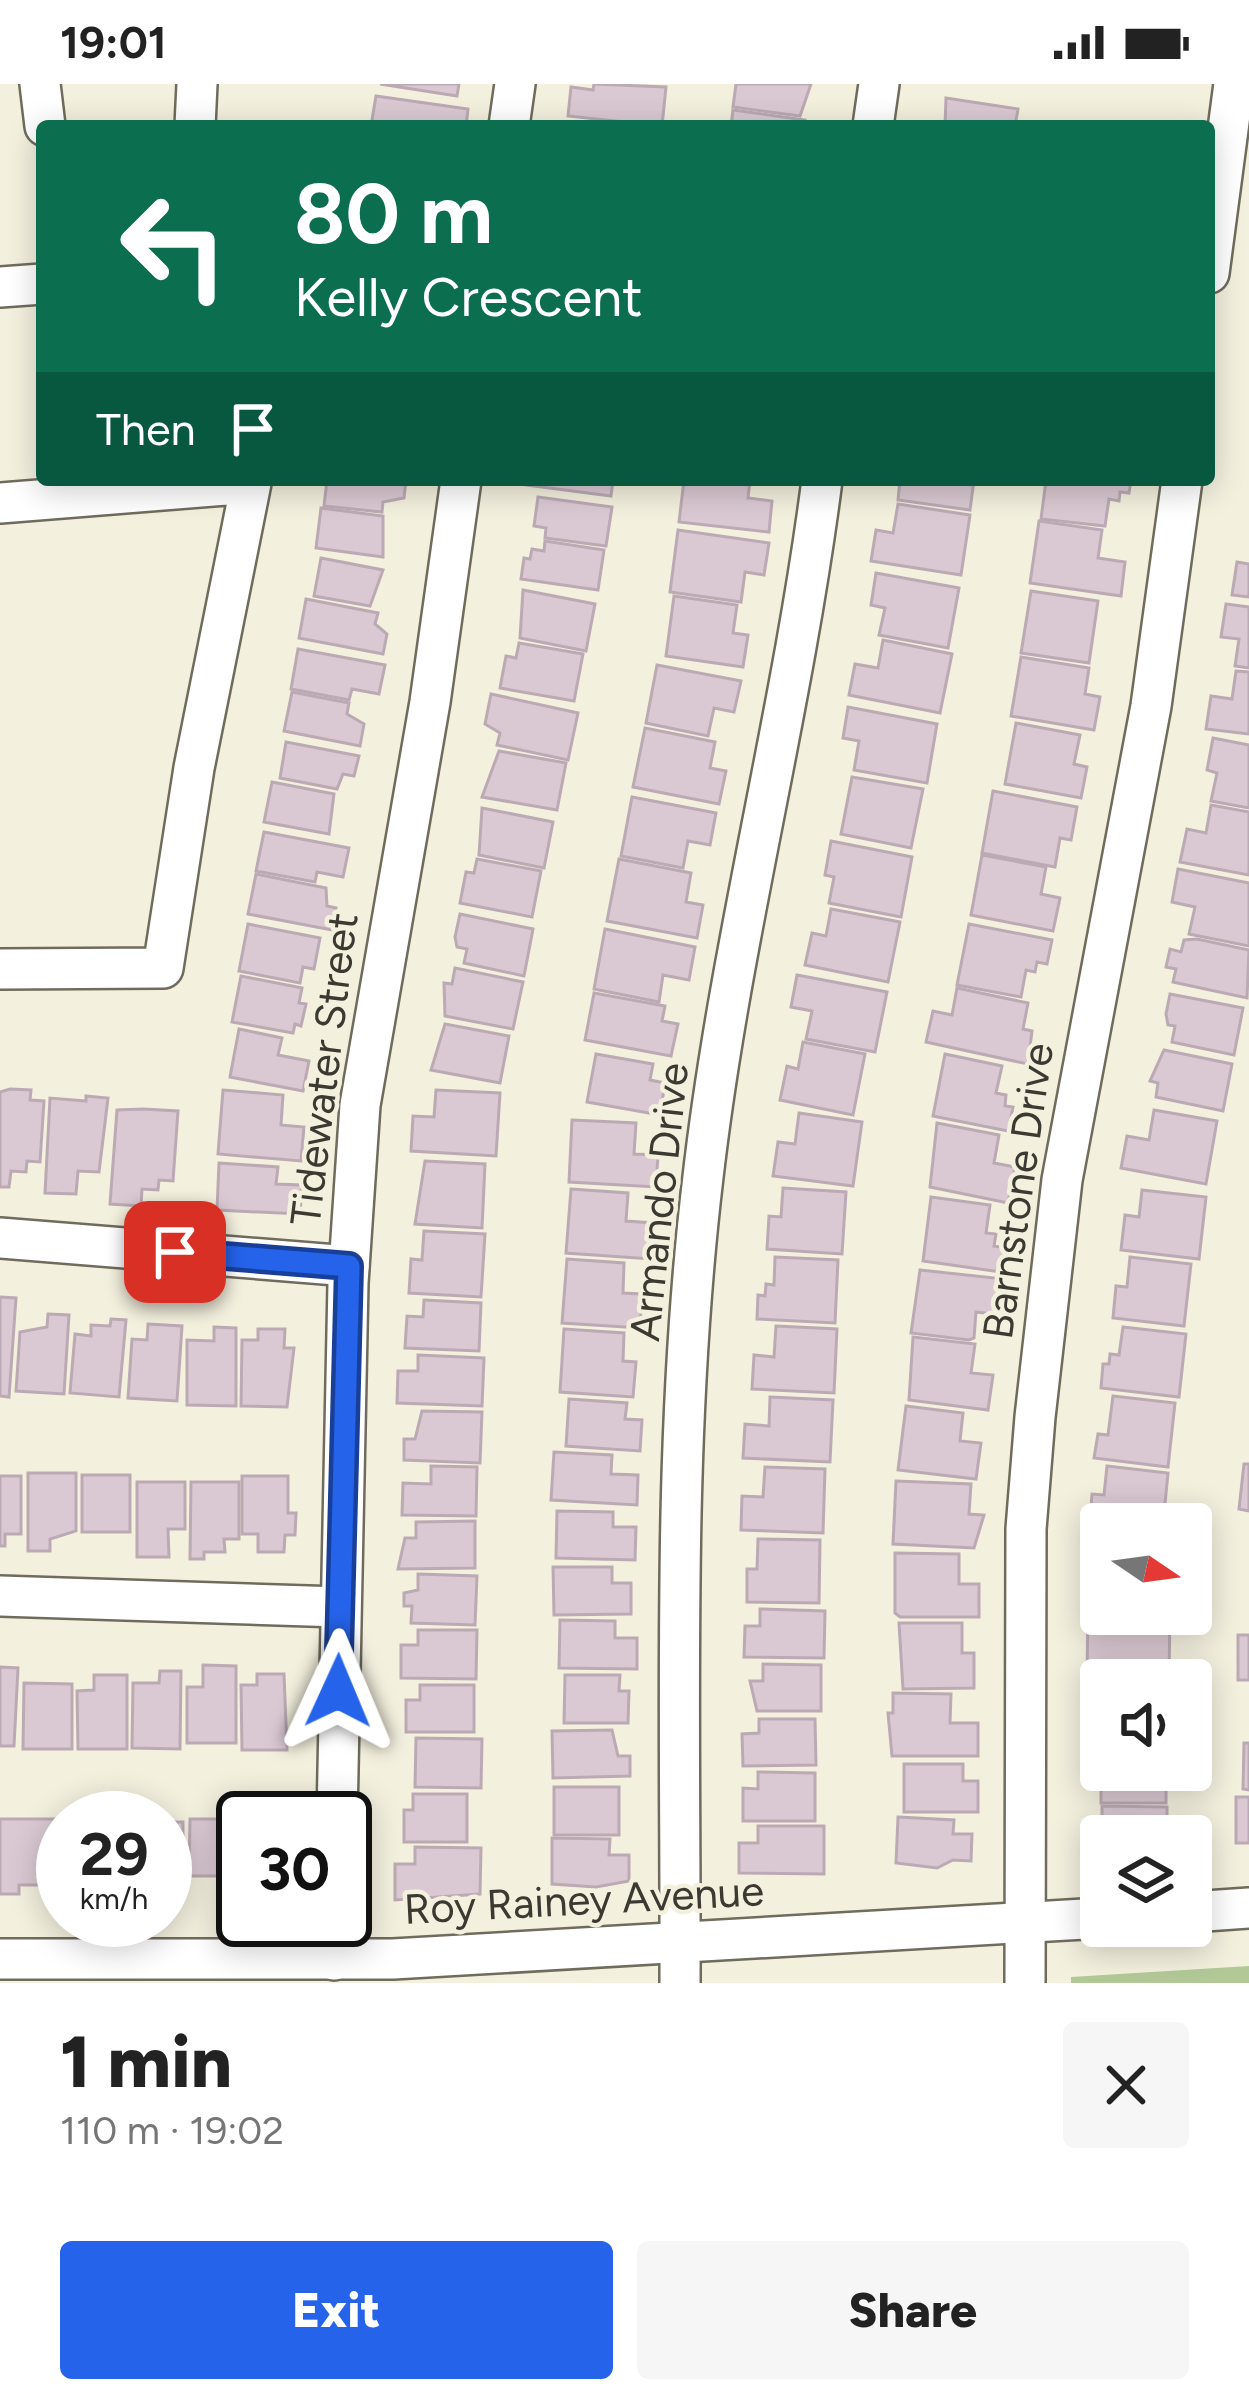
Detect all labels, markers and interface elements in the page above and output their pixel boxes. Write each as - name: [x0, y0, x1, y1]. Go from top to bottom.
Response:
- text: 19:01: [60, 15, 167, 69]
- text: 80 m: [294, 163, 493, 264]
- icon: left: [96, 168, 252, 324]
- text: Kelly Crescent: [294, 265, 643, 330]
- icon: arrive: [220, 396, 286, 462]
- text: Then: [96, 402, 196, 456]
- street label: Tidewater Street: [280, 910, 368, 1228]
- street label: Barnstone Drive: [972, 1040, 1064, 1342]
- street label: Armando Drive: [619, 1060, 699, 1344]
- pin: [124, 1201, 226, 1303]
- icon: arrive: [142, 1219, 208, 1285]
- north arrow: [1080, 1503, 1212, 1635]
- map controls: [1080, 1503, 1212, 1947]
- position arrow: [275, 1628, 401, 1754]
- button: sound: [1080, 1659, 1212, 1791]
- speed limit sign: 30: [216, 1791, 372, 1947]
- button: layers: [1080, 1815, 1212, 1947]
- text: 29: [79, 1818, 149, 1890]
- street label: Roy Rainey Avenue: [403, 1865, 765, 1935]
- text: km/h: [80, 1880, 148, 1917]
- text: 1 min: [60, 2019, 232, 2105]
- button: close: [1063, 2022, 1189, 2148]
- text: 110 m · 19:02: [60, 2107, 284, 2154]
- button: Exit: [60, 2241, 613, 2379]
- button: Share: [637, 2241, 1189, 2379]

